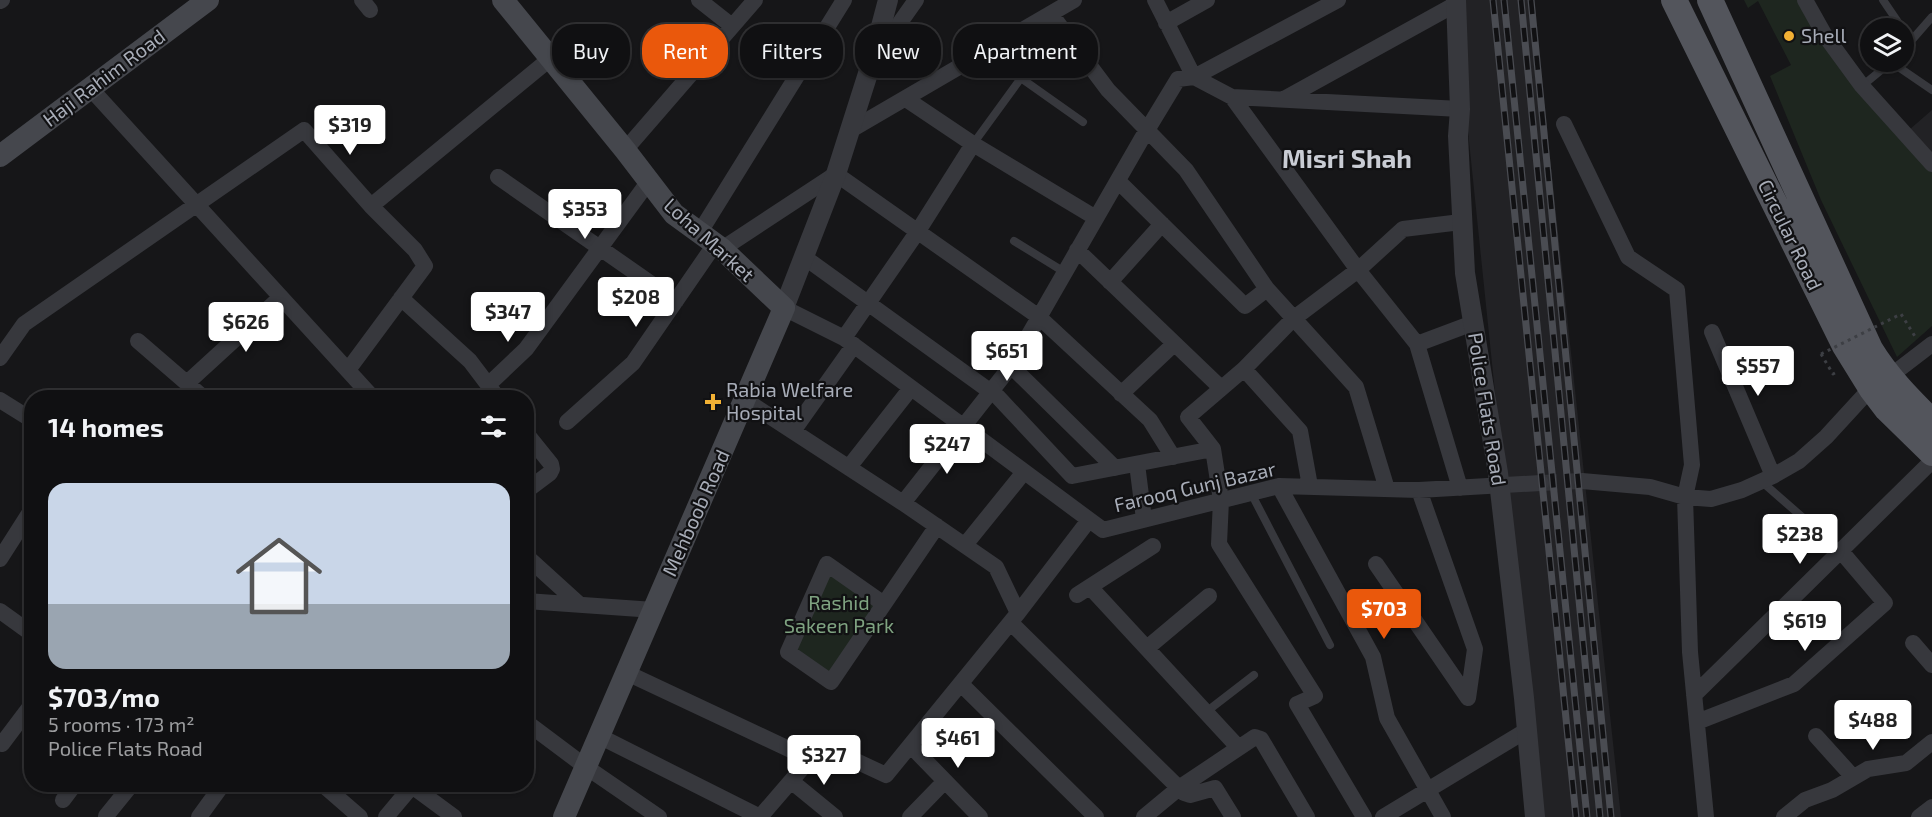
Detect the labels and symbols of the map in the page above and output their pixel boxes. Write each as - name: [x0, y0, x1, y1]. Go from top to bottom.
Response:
- street label: Haji Rahim Road: [38, 23, 169, 131]
- place label: Shell: [1801, 23, 1847, 47]
- marker: Shell: [1782, 29, 1796, 43]
- pin: $319: [314, 105, 386, 156]
- district label: Misri Shah: [1282, 142, 1412, 173]
- street label: Circular Road: [1754, 175, 1828, 294]
- pin: $353: [549, 189, 621, 240]
- street label: Loha Market: [659, 192, 760, 286]
- pin: $208: [600, 277, 672, 328]
- pin: $347: [472, 292, 544, 343]
- pin: $626: [210, 302, 282, 353]
- pin: $651: [971, 331, 1043, 382]
- street label: Police Flats Road: [1464, 331, 1512, 487]
- pin: $557: [1722, 346, 1794, 397]
- place label: Rabia Welfare Hospital: [726, 377, 853, 424]
- marker: Rabia Welfare Hospital: [704, 393, 722, 411]
- pin: $247: [911, 424, 983, 475]
- street label: Mehboob Road: [656, 446, 734, 580]
- street label: Farooq Gunj Bazar: [1112, 456, 1278, 516]
- pin: $238: [1764, 514, 1836, 565]
- pin: $703: [1348, 589, 1420, 640]
- park label: Rashid Sakeen Park: [784, 590, 894, 637]
- pin: $619: [1769, 601, 1841, 652]
- pin: $488: [1837, 700, 1909, 751]
- pin: $461: [922, 718, 994, 769]
- pin: $327: [788, 735, 860, 786]

